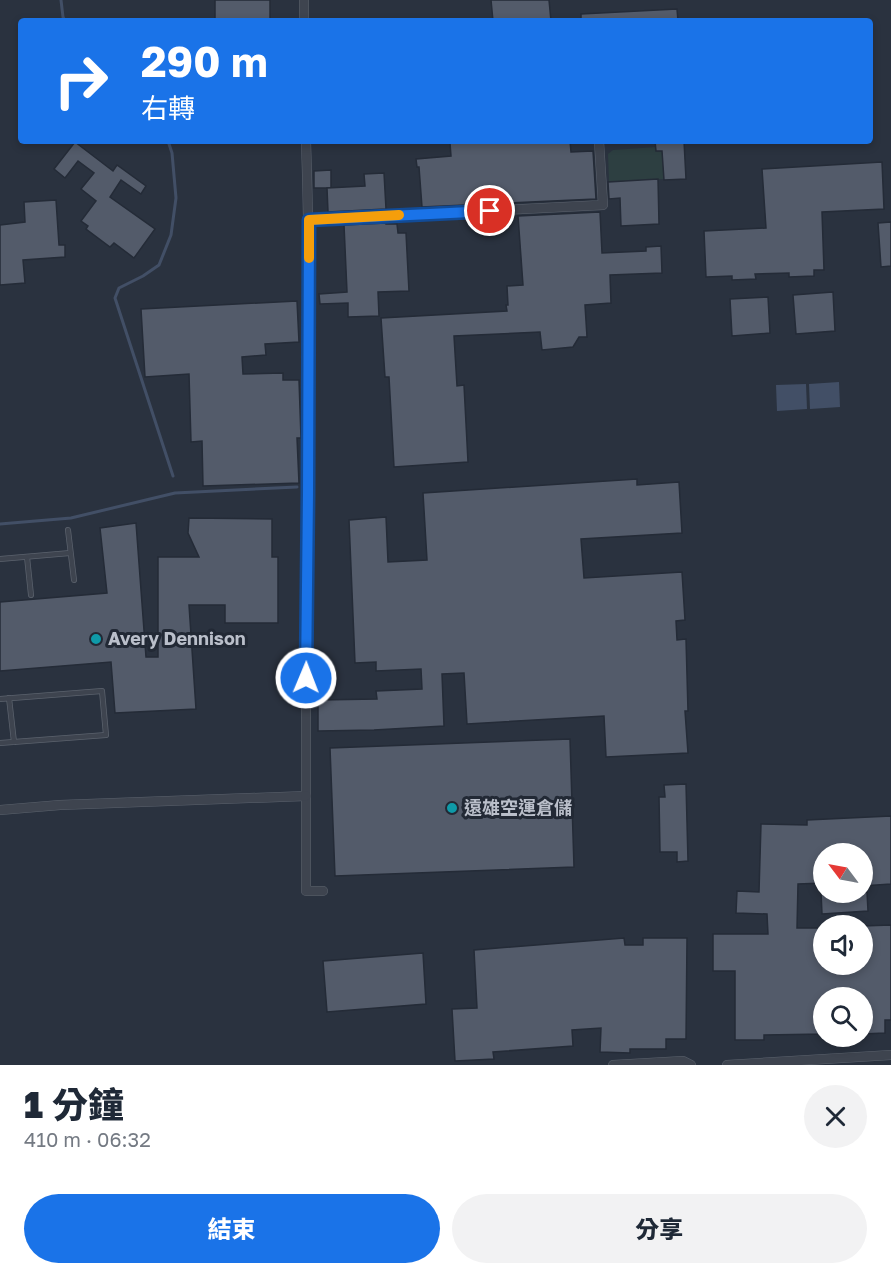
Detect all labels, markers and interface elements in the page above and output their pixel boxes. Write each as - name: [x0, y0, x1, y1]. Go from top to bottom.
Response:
- text: 290 m: [141, 36, 268, 86]
- icon: right: [42, 42, 120, 120]
- text: 右轉: [141, 92, 195, 124]
- pin: [464, 185, 515, 236]
- icon: arrive: [473, 194, 506, 227]
- place label: Avery Dennison: [108, 627, 246, 649]
- marker: Avery Dennison: [89, 632, 103, 646]
- position arrow: [274, 646, 338, 710]
- place label: 遠雄空運倉儲: [464, 796, 572, 818]
- marker: 遠雄空運倉儲: [445, 801, 459, 815]
- north arrow: [813, 843, 873, 903]
- map controls: [813, 843, 873, 1047]
- button: sound: [813, 915, 873, 975]
- button: search: [813, 987, 873, 1047]
- text: 1 分鐘: [24, 1083, 124, 1126]
- button: close: [804, 1085, 867, 1148]
- text: 410 m · 06:32: [24, 1127, 151, 1151]
- button: 結束: [24, 1194, 440, 1263]
- button: 分享: [452, 1194, 867, 1263]

